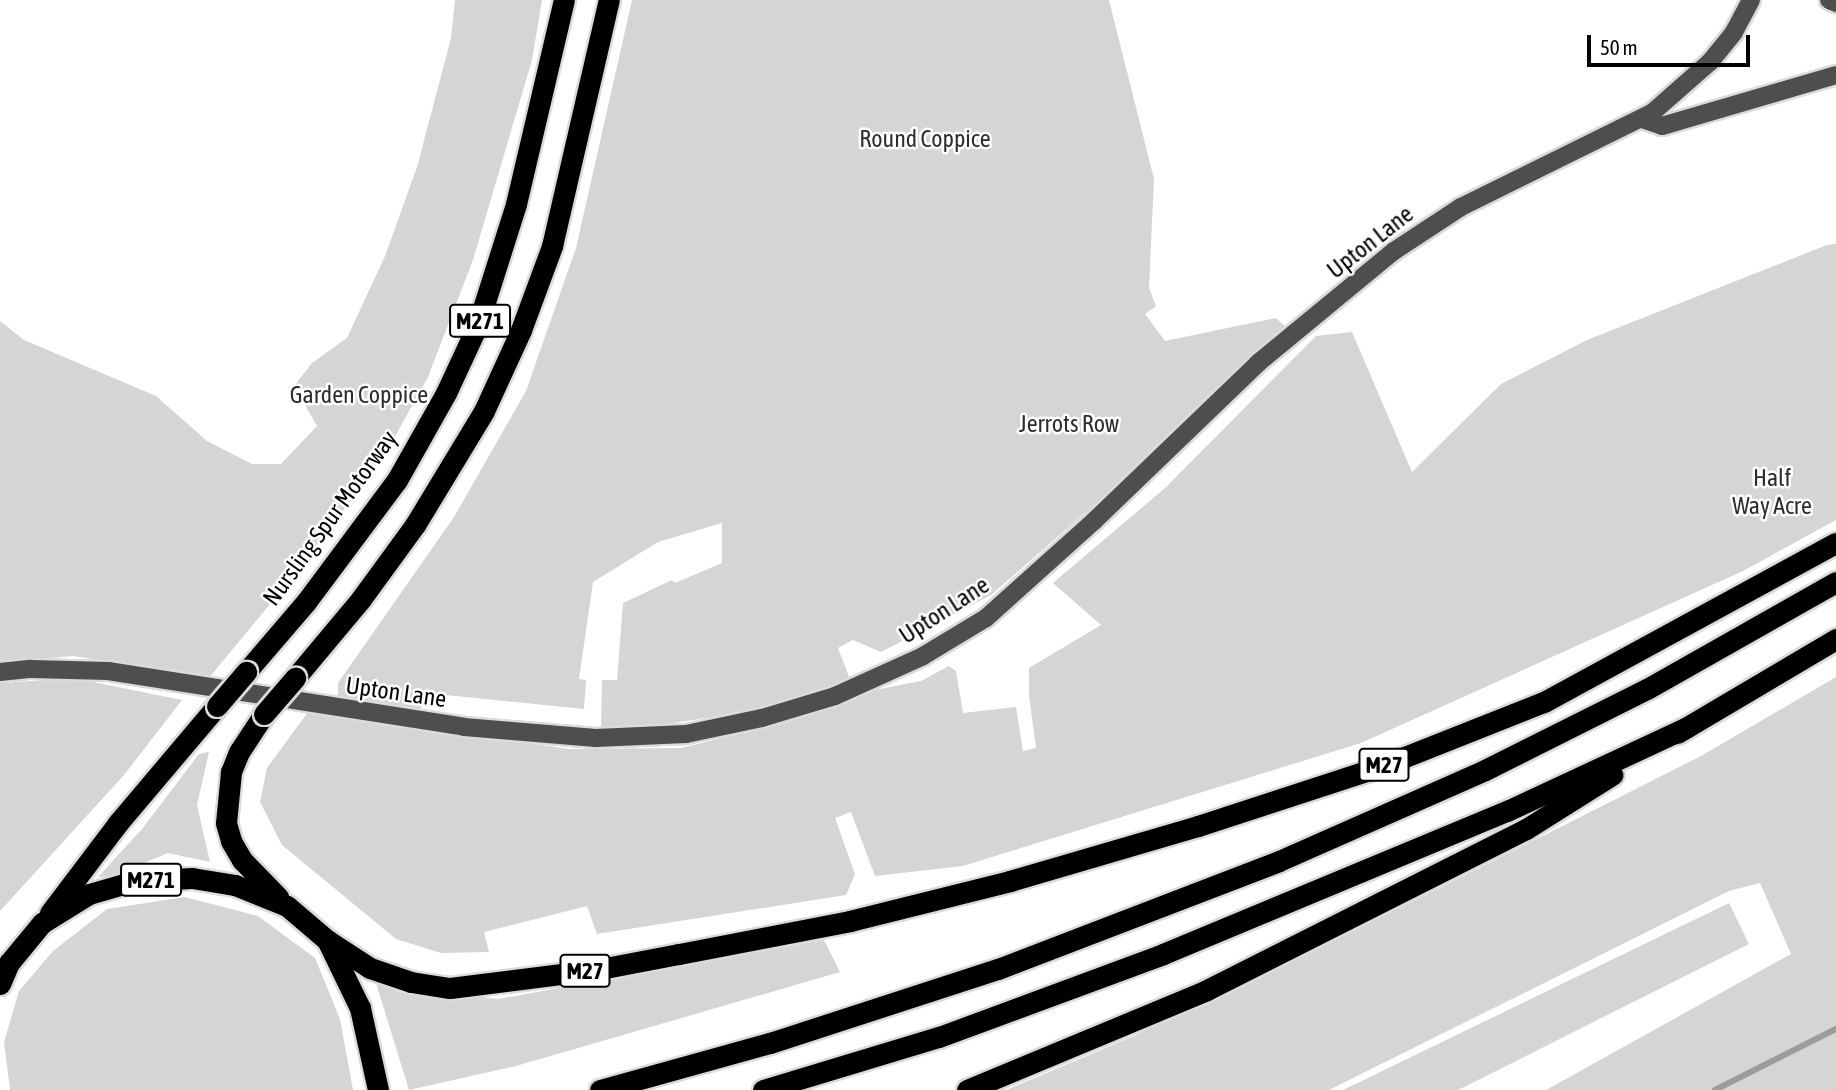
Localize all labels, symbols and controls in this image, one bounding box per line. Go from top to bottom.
scale bar [1591,21,1754,65]
text: 50 m [1600,35,1638,59]
park label: Round Coppice [859,125,991,153]
street label: Upton Lane [1321,199,1419,285]
road number: M271 [448,302,512,340]
park label: Garden Coppice [290,381,428,409]
park label: Jerrots Row [1019,410,1119,438]
street label: Nursling Spur Motorway [257,425,403,611]
park label: Half Way Acre [1732,464,1812,520]
street label: Upton Lane [894,570,994,650]
street label: Upton Lane [344,671,448,713]
road number: M27 [1358,746,1410,785]
road number: M271 [120,860,182,900]
road number: M27 [559,952,611,990]

